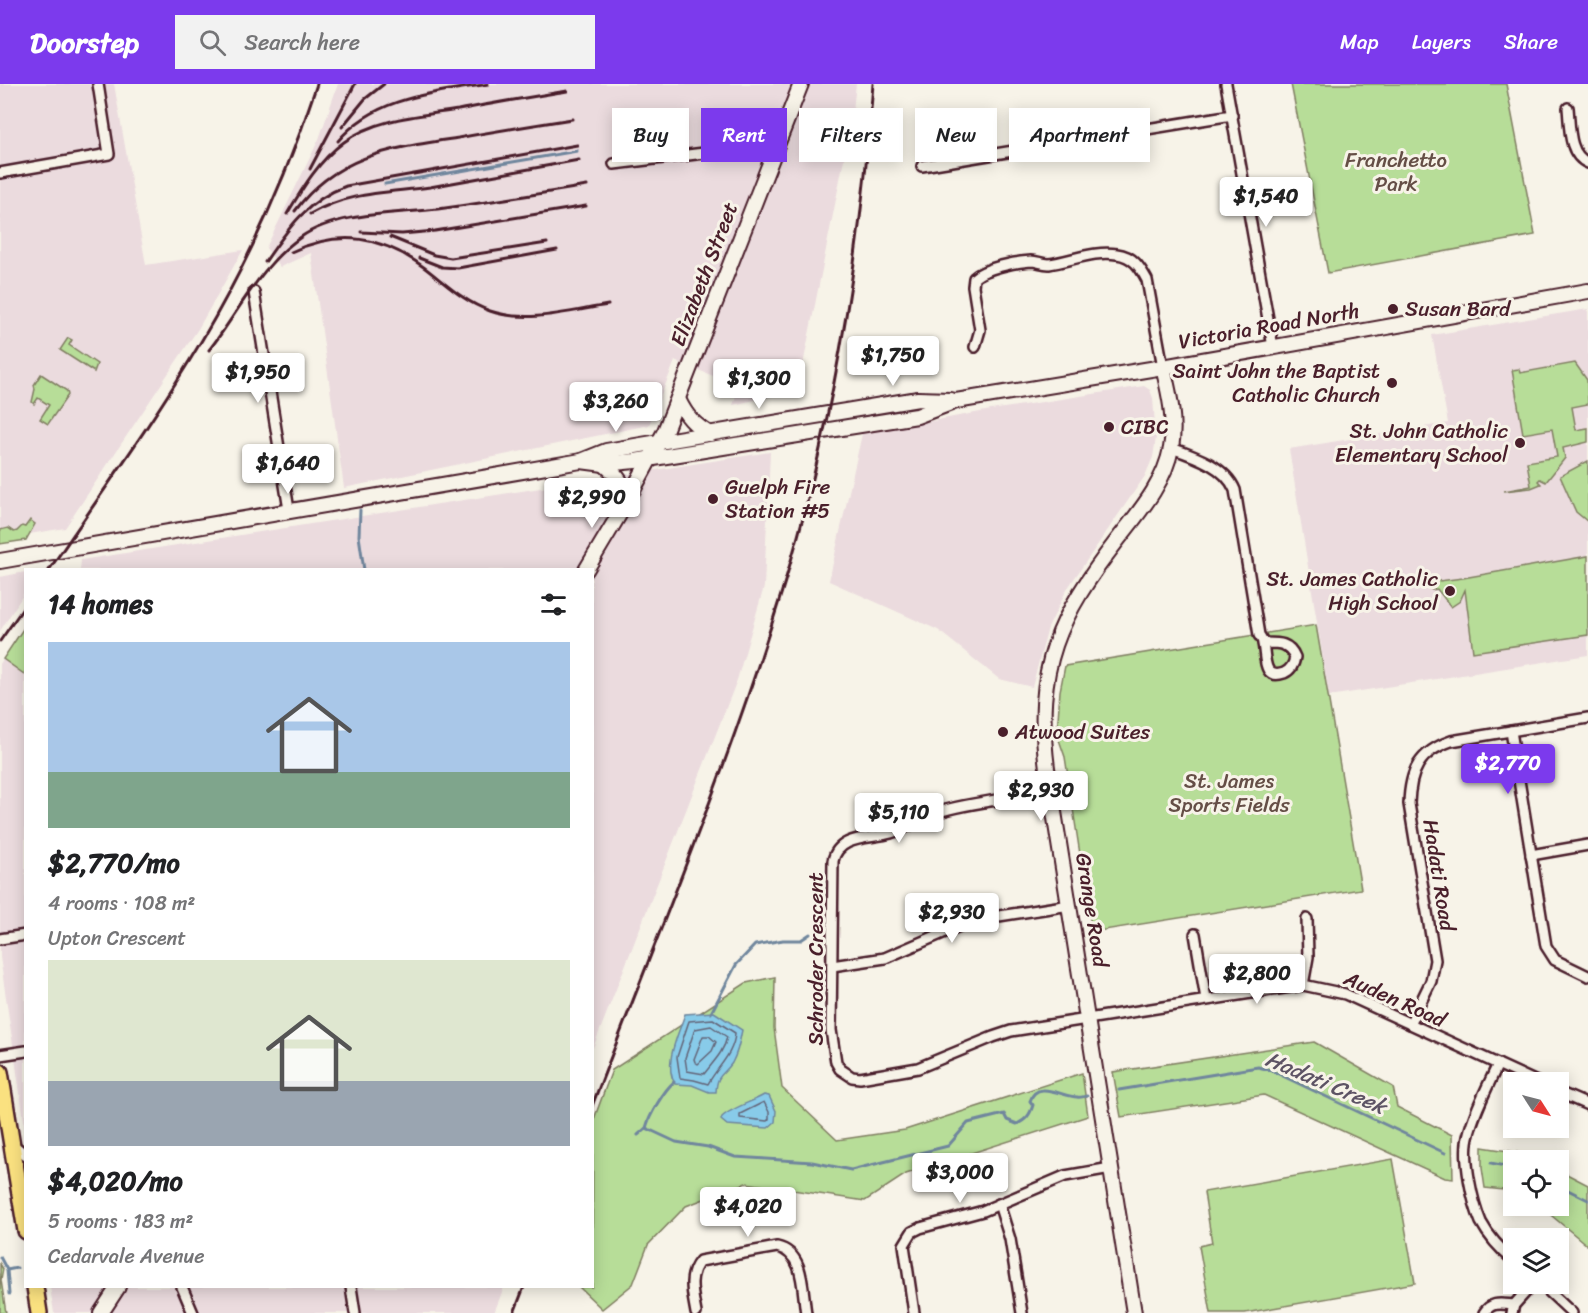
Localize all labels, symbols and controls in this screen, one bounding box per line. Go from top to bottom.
search box [175,15,595,69]
text: Doorstep [30,18,139,67]
text: Search here [244,23,360,62]
text: Map [1340,23,1379,61]
text: Layers [1412,23,1471,61]
text: Share [1504,23,1558,61]
icon: search [196,26,229,59]
chip: Buy [612,108,689,162]
chip: Rent [701,108,787,162]
chip: Filters [799,108,903,162]
chip: New [915,108,997,162]
chip: Apartment [1009,108,1150,162]
park label: Franchetto Park [1345,141,1447,203]
pin: $1,540 [1217,177,1315,228]
text: $1,540 [1234,179,1298,214]
street label: Elizabeth Street [659,196,749,352]
place label: Susan Bard [1405,290,1512,328]
street label: Victoria Road North [1176,291,1362,361]
marker: Susan Bard [1386,302,1400,316]
pin: $1,750 [844,336,942,387]
text: $1,750 [861,338,925,373]
place label: Saint John the Baptist Catholic Church [1172,352,1380,414]
pin: $1,950 [209,353,307,404]
text: $1,950 [226,355,290,390]
pin: $1,300 [710,359,808,410]
text: $1,300 [727,361,791,396]
marker: Saint John the Baptist Catholic Church [1385,376,1399,390]
pin: $3,260 [567,382,665,433]
text: $3,260 [583,384,649,419]
place label: CIBC [1121,408,1169,446]
place label: St. John Catholic Elementary School [1335,412,1509,474]
marker: CIBC [1102,420,1116,434]
marker: St. John Catholic Elementary School [1513,436,1527,450]
pin: $1,640 [239,444,337,495]
text: $1,640 [256,446,320,481]
place label: Guelph Fire Station #5 [725,468,831,530]
pin: $2,990 [543,478,641,529]
text: $2,990 [558,480,626,515]
marker: Guelph Fire Station #5 [706,492,720,506]
place label: St. James Catholic High School [1266,560,1439,622]
text: 14 homes [48,581,153,627]
marker: St. James Catholic High School [1443,584,1457,598]
icon: filters [537,588,570,621]
icon: home [255,681,363,789]
place label: Atwood Suites [1014,713,1151,751]
marker: Atwood Suites [996,725,1010,739]
pin: $2,770 [1459,744,1557,795]
text: $2,770 [1475,746,1541,781]
park label: St. James Sports Fields [1168,762,1290,824]
pin: $2,930 [992,771,1090,822]
text: $2,930 [1008,773,1074,808]
pin: $5,110 [850,793,948,844]
text: $5,110 [869,795,929,830]
street label: Hadati Road [1411,816,1467,935]
text: $2,770/mo [48,840,180,886]
street label: Grange Road [1064,850,1120,972]
street label: Schroder Crescent [797,872,835,1046]
text: 4 rooms · 108 m² [48,886,195,921]
pin: $2,930 [903,893,1001,944]
text: $2,930 [919,895,985,930]
text: Upton Crescent [48,921,186,956]
pin: $2,800 [1208,954,1306,1005]
text: $2,800 [1223,956,1291,991]
street label: Auden Road [1337,959,1454,1039]
icon: home [255,999,363,1107]
water label: Hadati Creek [1259,1040,1395,1127]
north arrow [1503,1072,1569,1138]
map controls [1503,1072,1569,1294]
button: locate [1503,1150,1569,1216]
pin: $3,000 [911,1153,1009,1204]
text: $3,000 [926,1155,994,1190]
text: $4,020/mo [48,1158,183,1204]
pin: $4,020 [699,1187,797,1238]
text: $4,020 [714,1189,782,1224]
text: 5 rooms · 183 m² [48,1204,193,1239]
button: layers [1503,1228,1569,1294]
text: Cedarvale Avenue [48,1239,205,1274]

